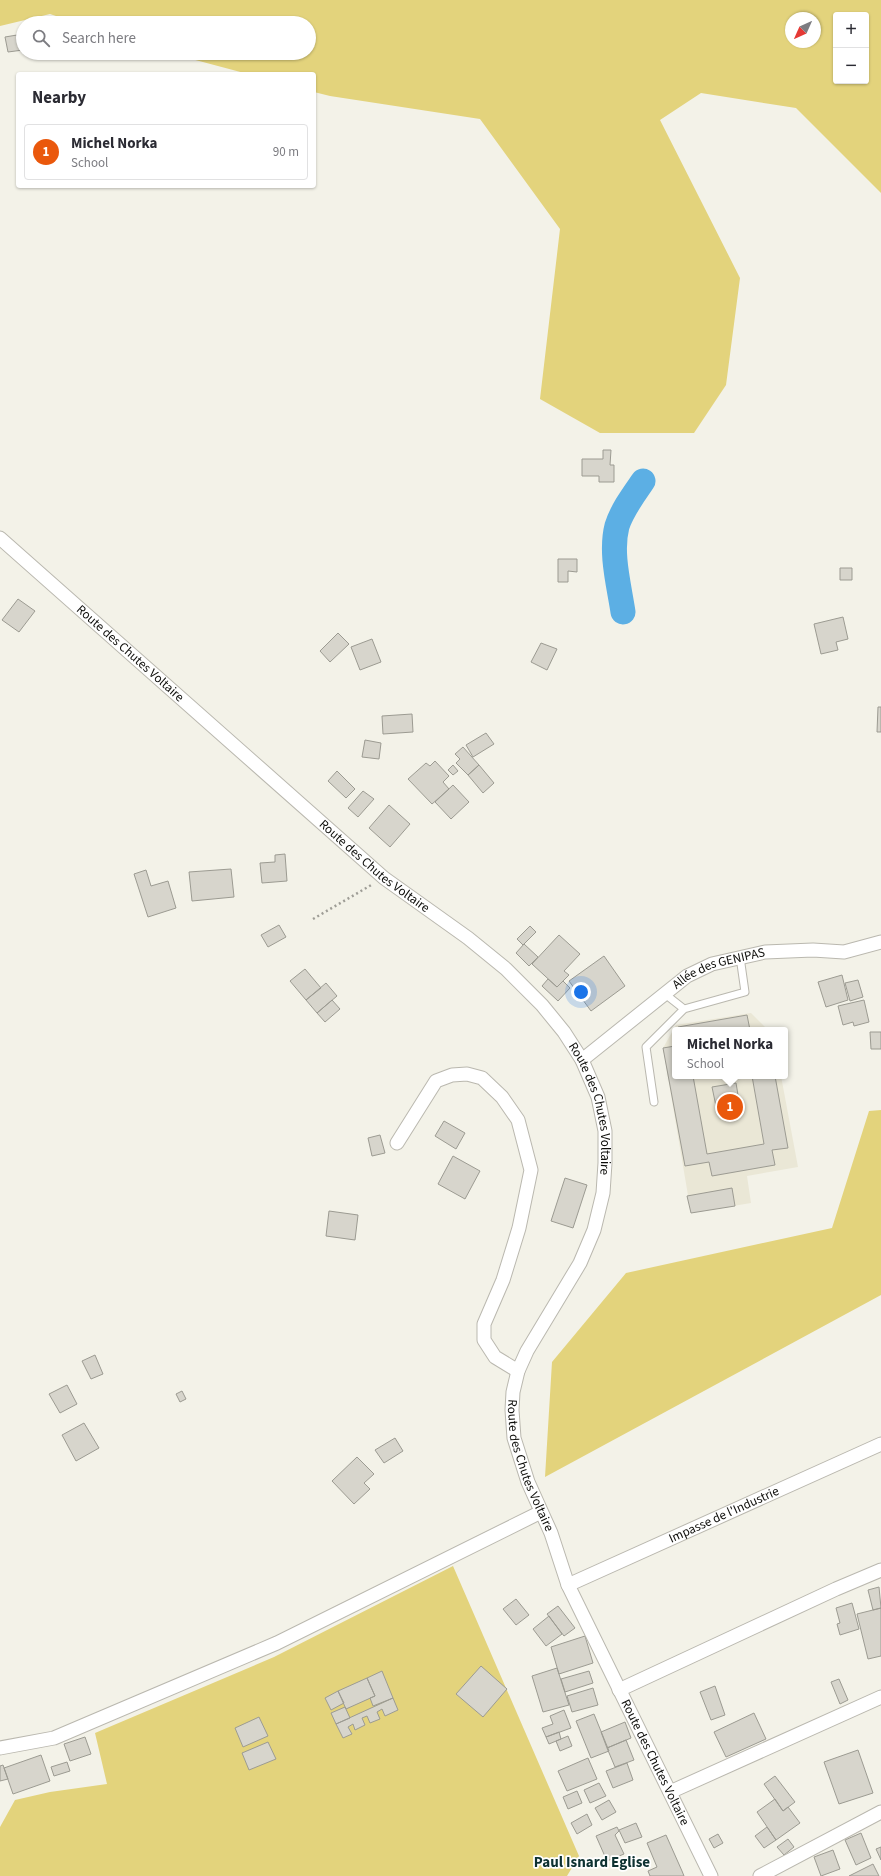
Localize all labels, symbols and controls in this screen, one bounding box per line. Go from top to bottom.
north arrow [785,12,821,48]
map controls [833,12,869,84]
button: + [833,12,869,48]
search box [16,16,316,60]
icon: search [30,27,52,49]
text: Search here [62,28,136,49]
button: − [833,48,869,84]
text: Nearby [32,86,86,110]
text: Michel Norka [71,133,157,154]
text: 1 [43,143,49,161]
text: 90 m [273,143,299,161]
text: School [71,154,108,172]
street label: Route des Chutes Voltaire [73,601,188,706]
street label: Route des Chutes Voltaire [315,816,433,917]
street label: Allée des GENIPAS [668,943,767,993]
your location [571,982,591,1002]
popup [672,1027,788,1079]
text: Michel Norka [687,1034,773,1055]
street label: Route des Chutes Voltaire [564,1039,614,1176]
text: School [687,1055,724,1073]
pin: 1 [717,1092,743,1122]
street label: Route des Chutes Voltaire [503,1399,558,1534]
street label: Impasse de l'Industrie [666,1482,782,1547]
street label: Route des Chutes Voltaire [617,1696,694,1828]
district label: Paul Isnard Eglise [534,1852,650,1873]

